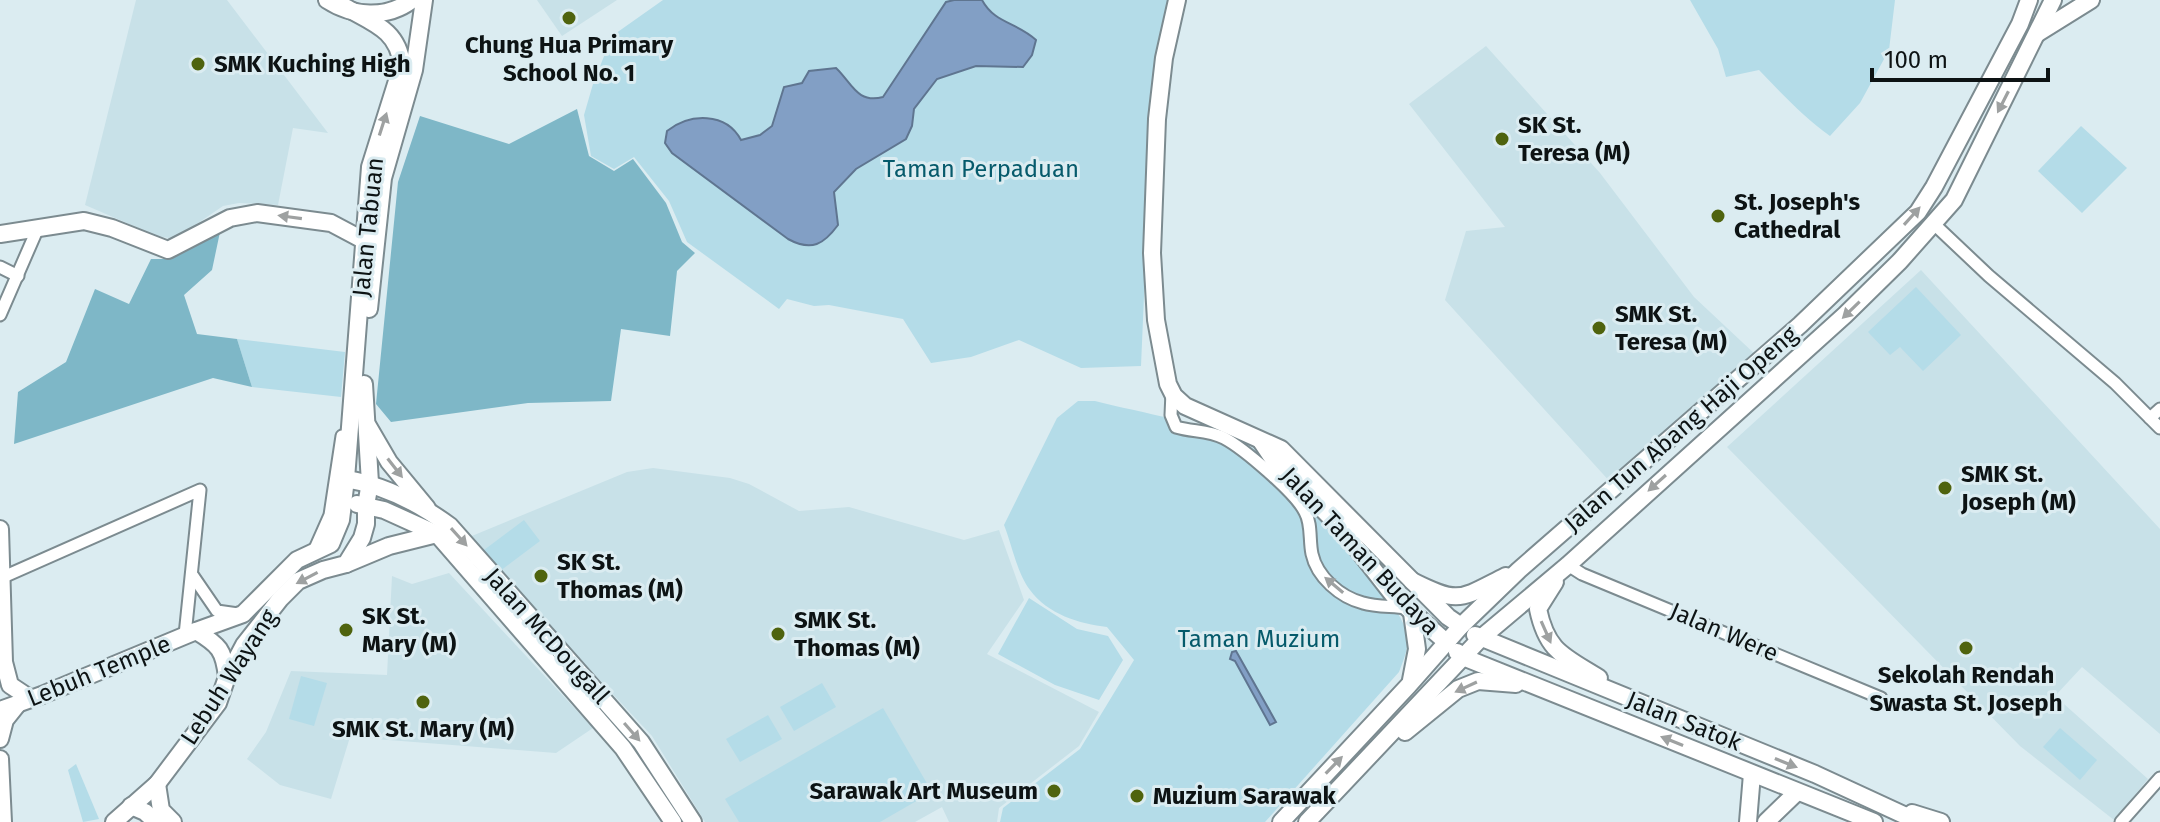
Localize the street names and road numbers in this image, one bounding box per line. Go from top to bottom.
street label: Jalan Tabuan [347,156,389,298]
street label: Jalan Tun Abang Haji Openg [1559,320,1804,538]
street label: Jalan Taman Budaya [1275,461,1445,641]
street label: Jalan McDougall [479,562,615,710]
street label: Jalan Were [1666,597,1782,667]
street label: Lebuh Wayang [175,604,283,750]
street label: Lebuh Temple [23,630,175,712]
street label: Jalan Satok [1623,685,1746,757]

